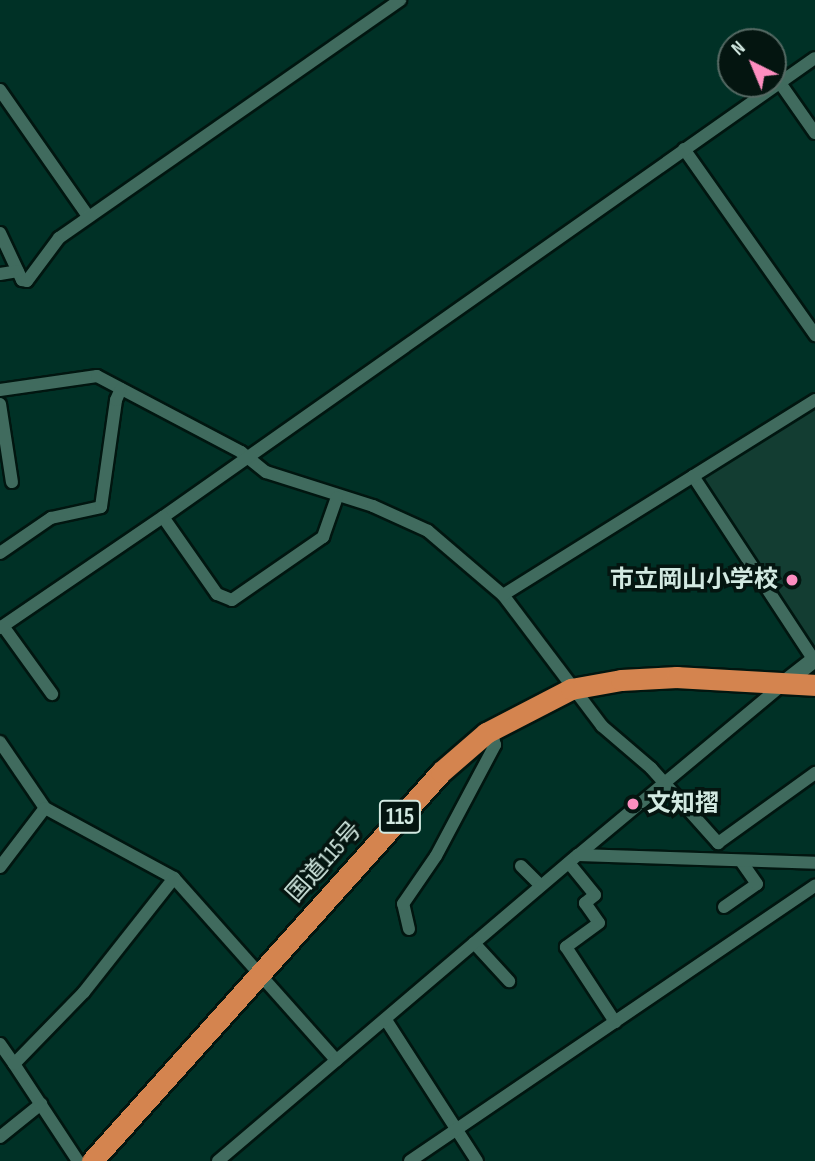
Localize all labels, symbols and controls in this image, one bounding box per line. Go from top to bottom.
north arrow [717,28,787,98]
text: N [727,37,750,61]
place label: 市立岡山小学校 [610,566,778,594]
marker: 市立岡山小学校 [784,572,800,588]
place label: 文知摺 [647,790,719,818]
marker: 文知摺 [625,796,641,812]
road number: 115 [377,797,423,836]
street label: 国道115号 [280,816,368,908]

